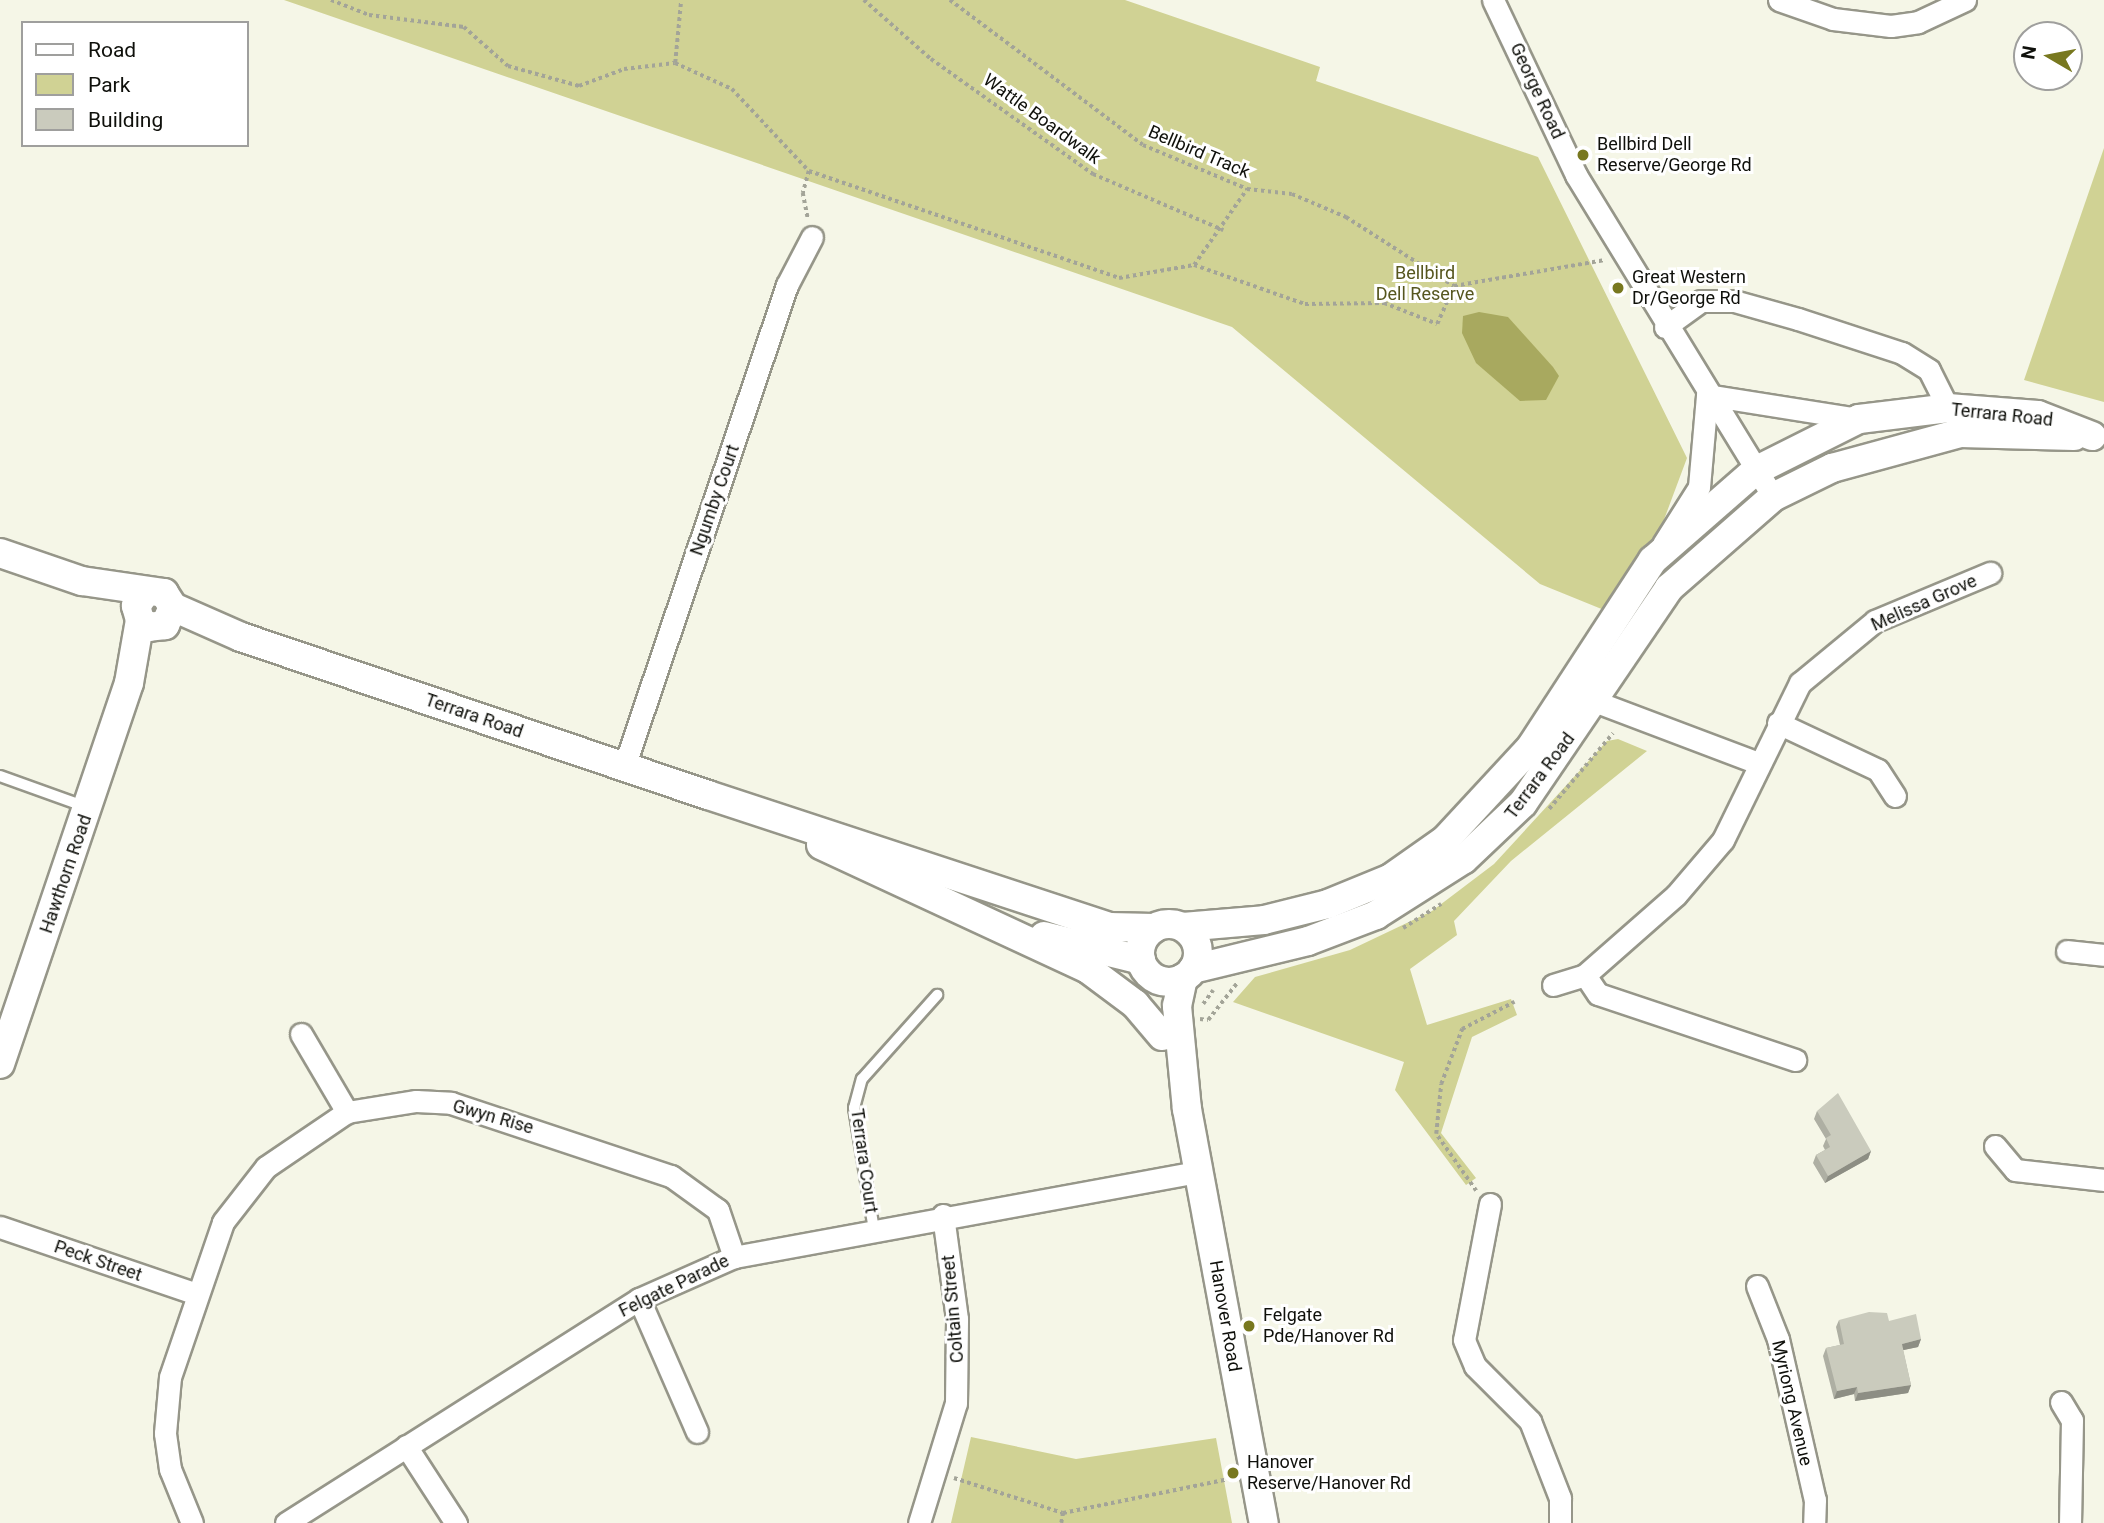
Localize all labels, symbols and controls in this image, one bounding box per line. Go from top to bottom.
legend [21,21,248,147]
north arrow [2013,21,2083,91]
text: Road [88,38,136,62]
street label: George Road [1505,40,1569,142]
text: N [2016,44,2041,61]
street label: Wattle Boardwalk [979,69,1105,169]
text: Park [88,73,130,97]
text: Building [88,108,163,132]
street label: Bellbird Track [1145,121,1253,183]
place label: Bellbird Dell Reserve/George Rd [1597,134,1752,176]
marker: Bellbird Dell Reserve/George Rd [1575,147,1591,163]
park label: Bellbird Dell Reserve [1376,263,1474,306]
place label: Great Western Dr/George Rd [1632,267,1746,310]
marker: Great Western Dr/George Rd [1610,280,1626,296]
street label: Terrara Road [1950,399,2054,431]
street label: Ngumby Court [686,442,744,558]
street label: Melissa Grove [1868,570,1980,636]
street label: Terrara Road [422,689,526,743]
street label: Terrara Road [1501,729,1579,823]
street label: Hawthorn Road [36,812,96,936]
street label: Gwyn Rise [450,1095,536,1139]
street label: Terrara Court [846,1107,882,1215]
street label: Peck Street [51,1236,145,1286]
street label: Felgate Parade [615,1250,733,1322]
street label: Coltain Street [938,1254,968,1364]
street label: Hanover Road [1205,1259,1245,1373]
place label: Felgate Pde/Hanover Rd [1263,1305,1394,1348]
marker: Felgate Pde/Hanover Rd [1241,1318,1257,1334]
street label: Myriong Avenue [1767,1338,1817,1468]
place label: Hanover Reserve/Hanover Rd [1247,1452,1411,1494]
marker: Hanover Reserve/Hanover Rd [1225,1465,1241,1481]

